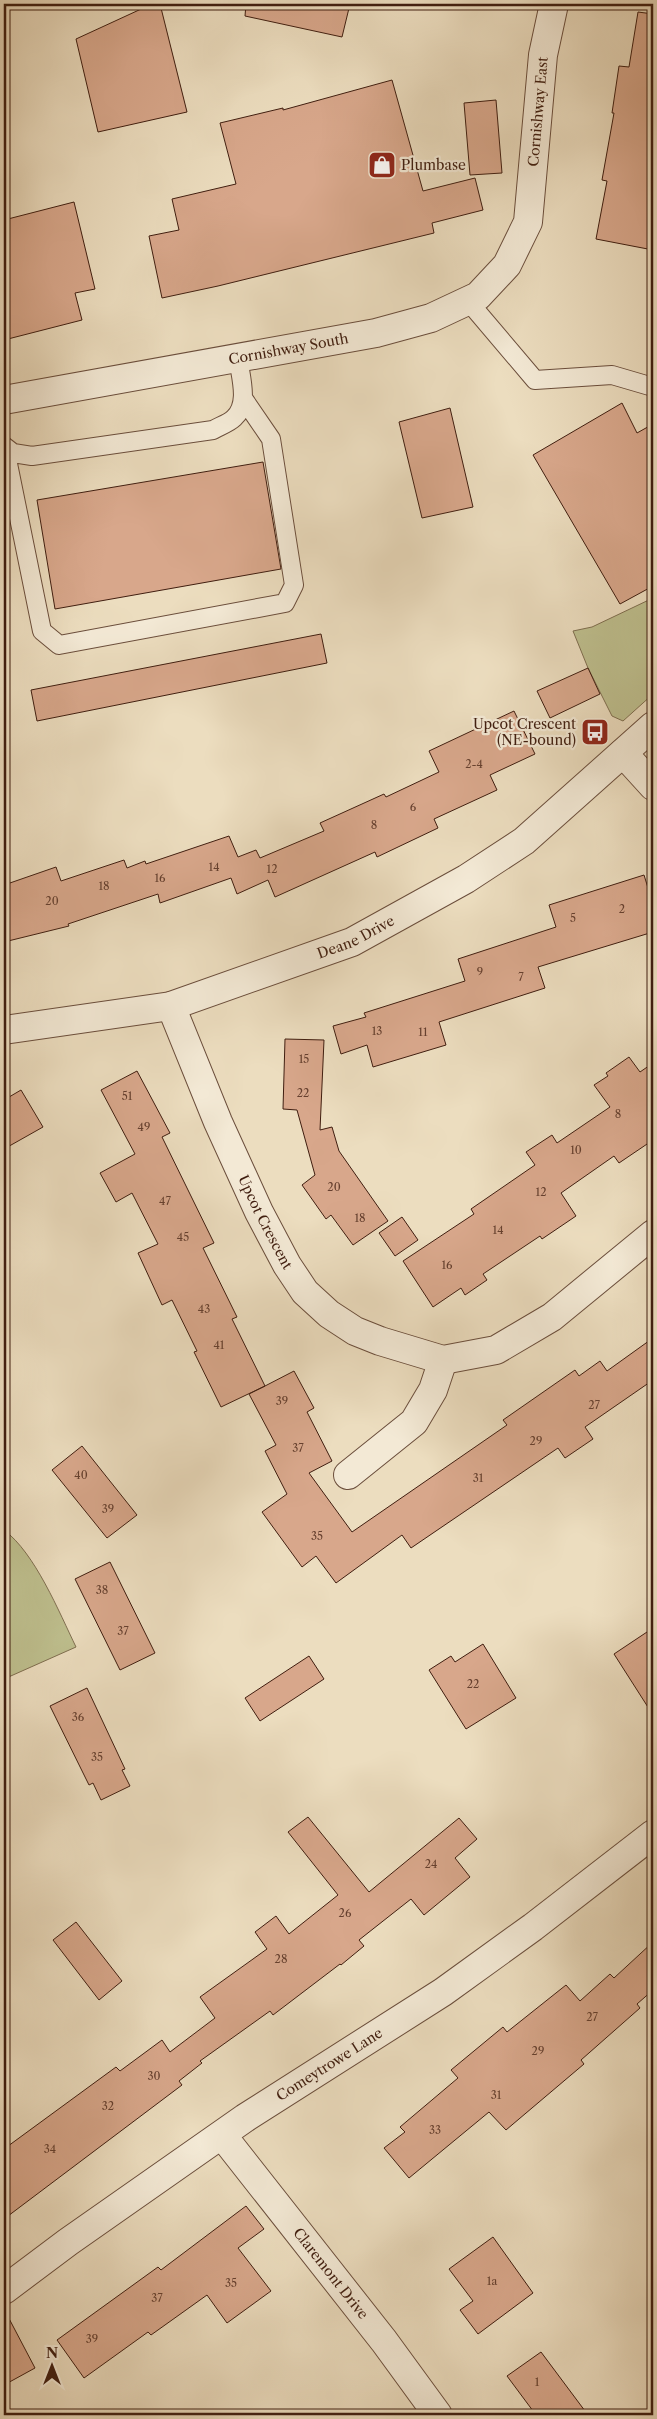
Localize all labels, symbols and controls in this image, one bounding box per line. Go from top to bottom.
street label: Cornishway East [524,56,552,167]
shop icon: Plumbase [367,150,397,180]
place label: Plumbase [401,156,466,174]
street label: Cornishway South [227,329,350,368]
place label: Upcot Crescent (NE-bound) [473,715,576,749]
bus stop icon: Upcot Crescent (NE-bound) [580,717,610,747]
house number: 2-4 [465,757,483,771]
house number: 6 [410,800,417,814]
house number: 8 [371,818,377,832]
house number: 14 [209,860,219,874]
house number: 12 [267,862,277,876]
house number: 16 [154,871,166,885]
house number: 18 [98,879,110,893]
house number: 20 [45,894,59,908]
house number: 2 [619,902,625,916]
street label: Deane Drive [315,911,398,963]
house number: 5 [570,911,576,925]
house number: 9 [477,965,483,979]
house number: 7 [518,970,524,984]
house number: 13 [372,1024,382,1038]
house number: 11 [418,1025,428,1039]
house number: 15 [299,1052,309,1066]
house number: 22 [297,1086,309,1100]
house number: 51 [122,1089,133,1103]
house number: 8 [615,1107,621,1121]
house number: 49 [138,1120,150,1134]
house number: 10 [570,1143,582,1157]
street label: Upcot Crescent [234,1172,296,1273]
house number: 20 [327,1180,341,1194]
house number: 12 [536,1185,546,1199]
house number: 47 [159,1194,171,1208]
house number: 18 [354,1211,366,1225]
house number: 14 [493,1223,503,1237]
house number: 45 [177,1230,189,1244]
house number: 16 [441,1258,453,1272]
house number: 43 [198,1302,210,1316]
house number: 41 [214,1338,225,1352]
house number: 39 [276,1394,288,1408]
house number: 27 [588,1398,600,1412]
house number: 29 [530,1434,542,1448]
house number: 37 [292,1441,304,1455]
house number: 40 [74,1468,88,1482]
house number: 31 [473,1471,484,1485]
house number: 39 [102,1502,114,1516]
house number: 35 [311,1529,323,1543]
house number: 38 [96,1583,108,1597]
house number: 37 [117,1624,129,1638]
house number: 22 [467,1677,479,1691]
house number: 36 [72,1710,85,1724]
house number: 35 [91,1750,103,1764]
house number: 24 [425,1857,437,1871]
house number: 26 [339,1906,352,1920]
house number: 28 [275,1952,287,1966]
house number: 27 [586,2010,598,2024]
street label: Comeytrowe Lane [273,2024,386,2105]
house number: 29 [532,2044,544,2058]
house number: 30 [147,2069,161,2083]
house number: 31 [491,2088,502,2102]
house number: 32 [102,2099,114,2113]
house number: 33 [429,2123,441,2137]
house number: 34 [44,2142,56,2156]
street label: Claremont Drive [289,2224,372,2323]
house number: 1a [487,2274,497,2288]
house number: 35 [225,2276,237,2290]
house number: 37 [151,2291,163,2305]
house number: 39 [86,2332,98,2346]
north arrow [28,2342,78,2392]
text: N [46,2344,58,2362]
house number: 1 [535,2375,540,2389]

